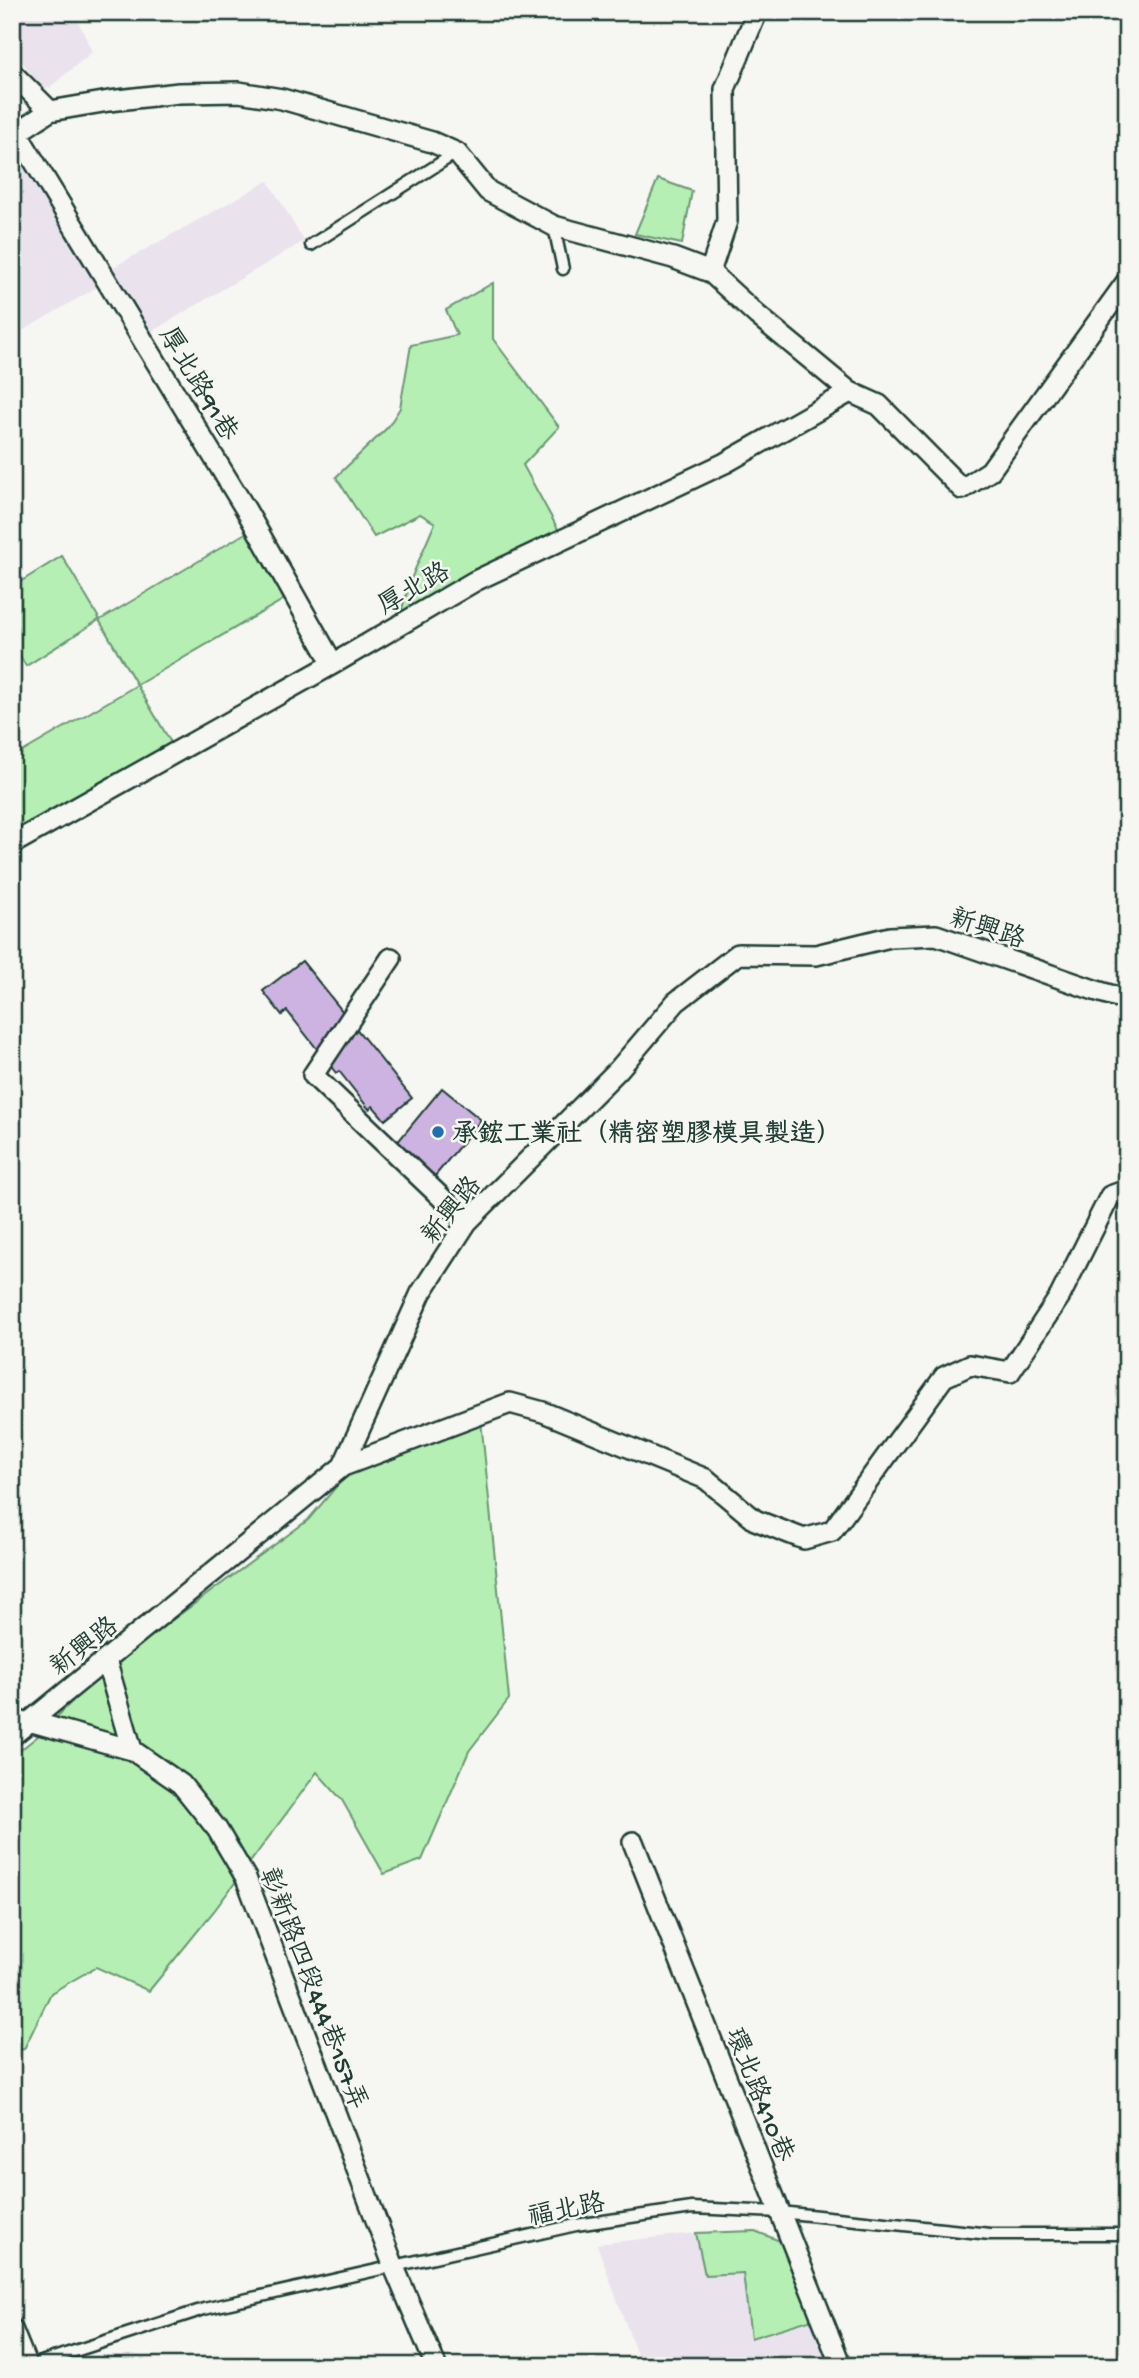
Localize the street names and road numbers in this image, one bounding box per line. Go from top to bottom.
street label: 厚北路91巷 [150,322,244,448]
street label: 厚北路 [373,556,457,624]
street label: 新興路 [945,903,1029,958]
street label: 新興路 [415,1171,490,1252]
street label: 新興路 [44,1611,126,1685]
street label: 彰新路四段444巷157弄 [250,1864,373,2115]
street label: 環北路410巷 [716,2023,800,2167]
street label: 福北路 [525,2188,608,2235]

